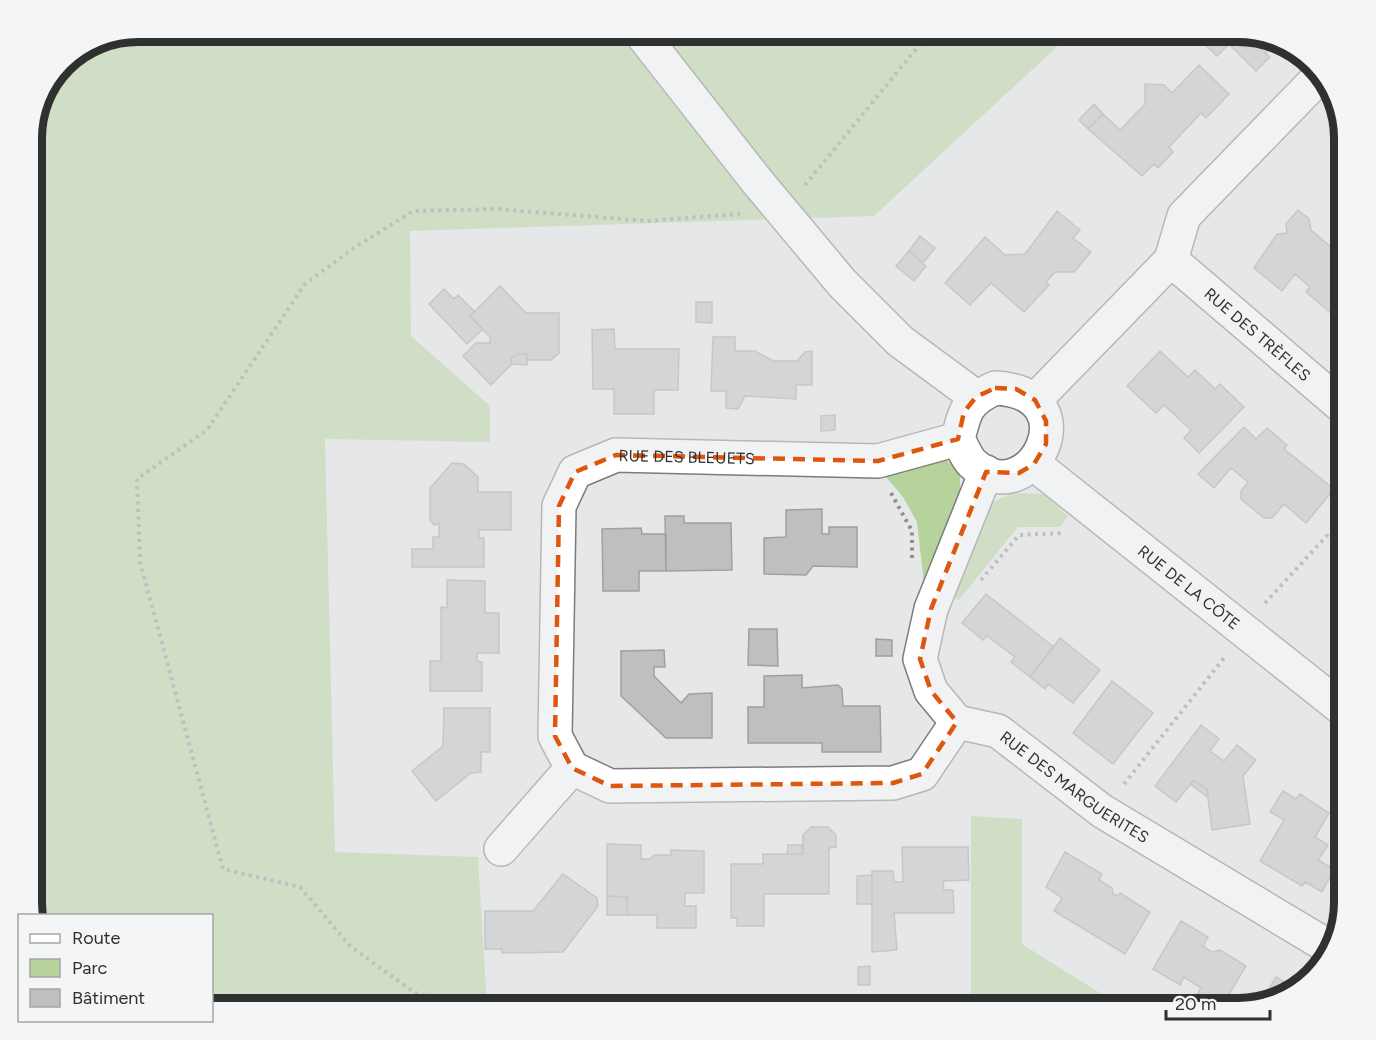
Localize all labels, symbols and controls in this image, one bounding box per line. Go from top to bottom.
street label: RUE DES TRÈFLES [1201,283,1315,385]
street label: RUE DES BLEUETS [618,446,755,468]
street label: RUE DE LA CÔTE [1134,541,1244,633]
street label: RUE DES MARGUERITES [996,727,1153,847]
legend [18,914,213,1022]
text: Route [72,927,121,949]
text: Parc [72,957,108,979]
scale bar [1166,983,1270,1021]
text: Bâtiment [72,987,145,1009]
text: 20 m [1175,993,1216,1015]

